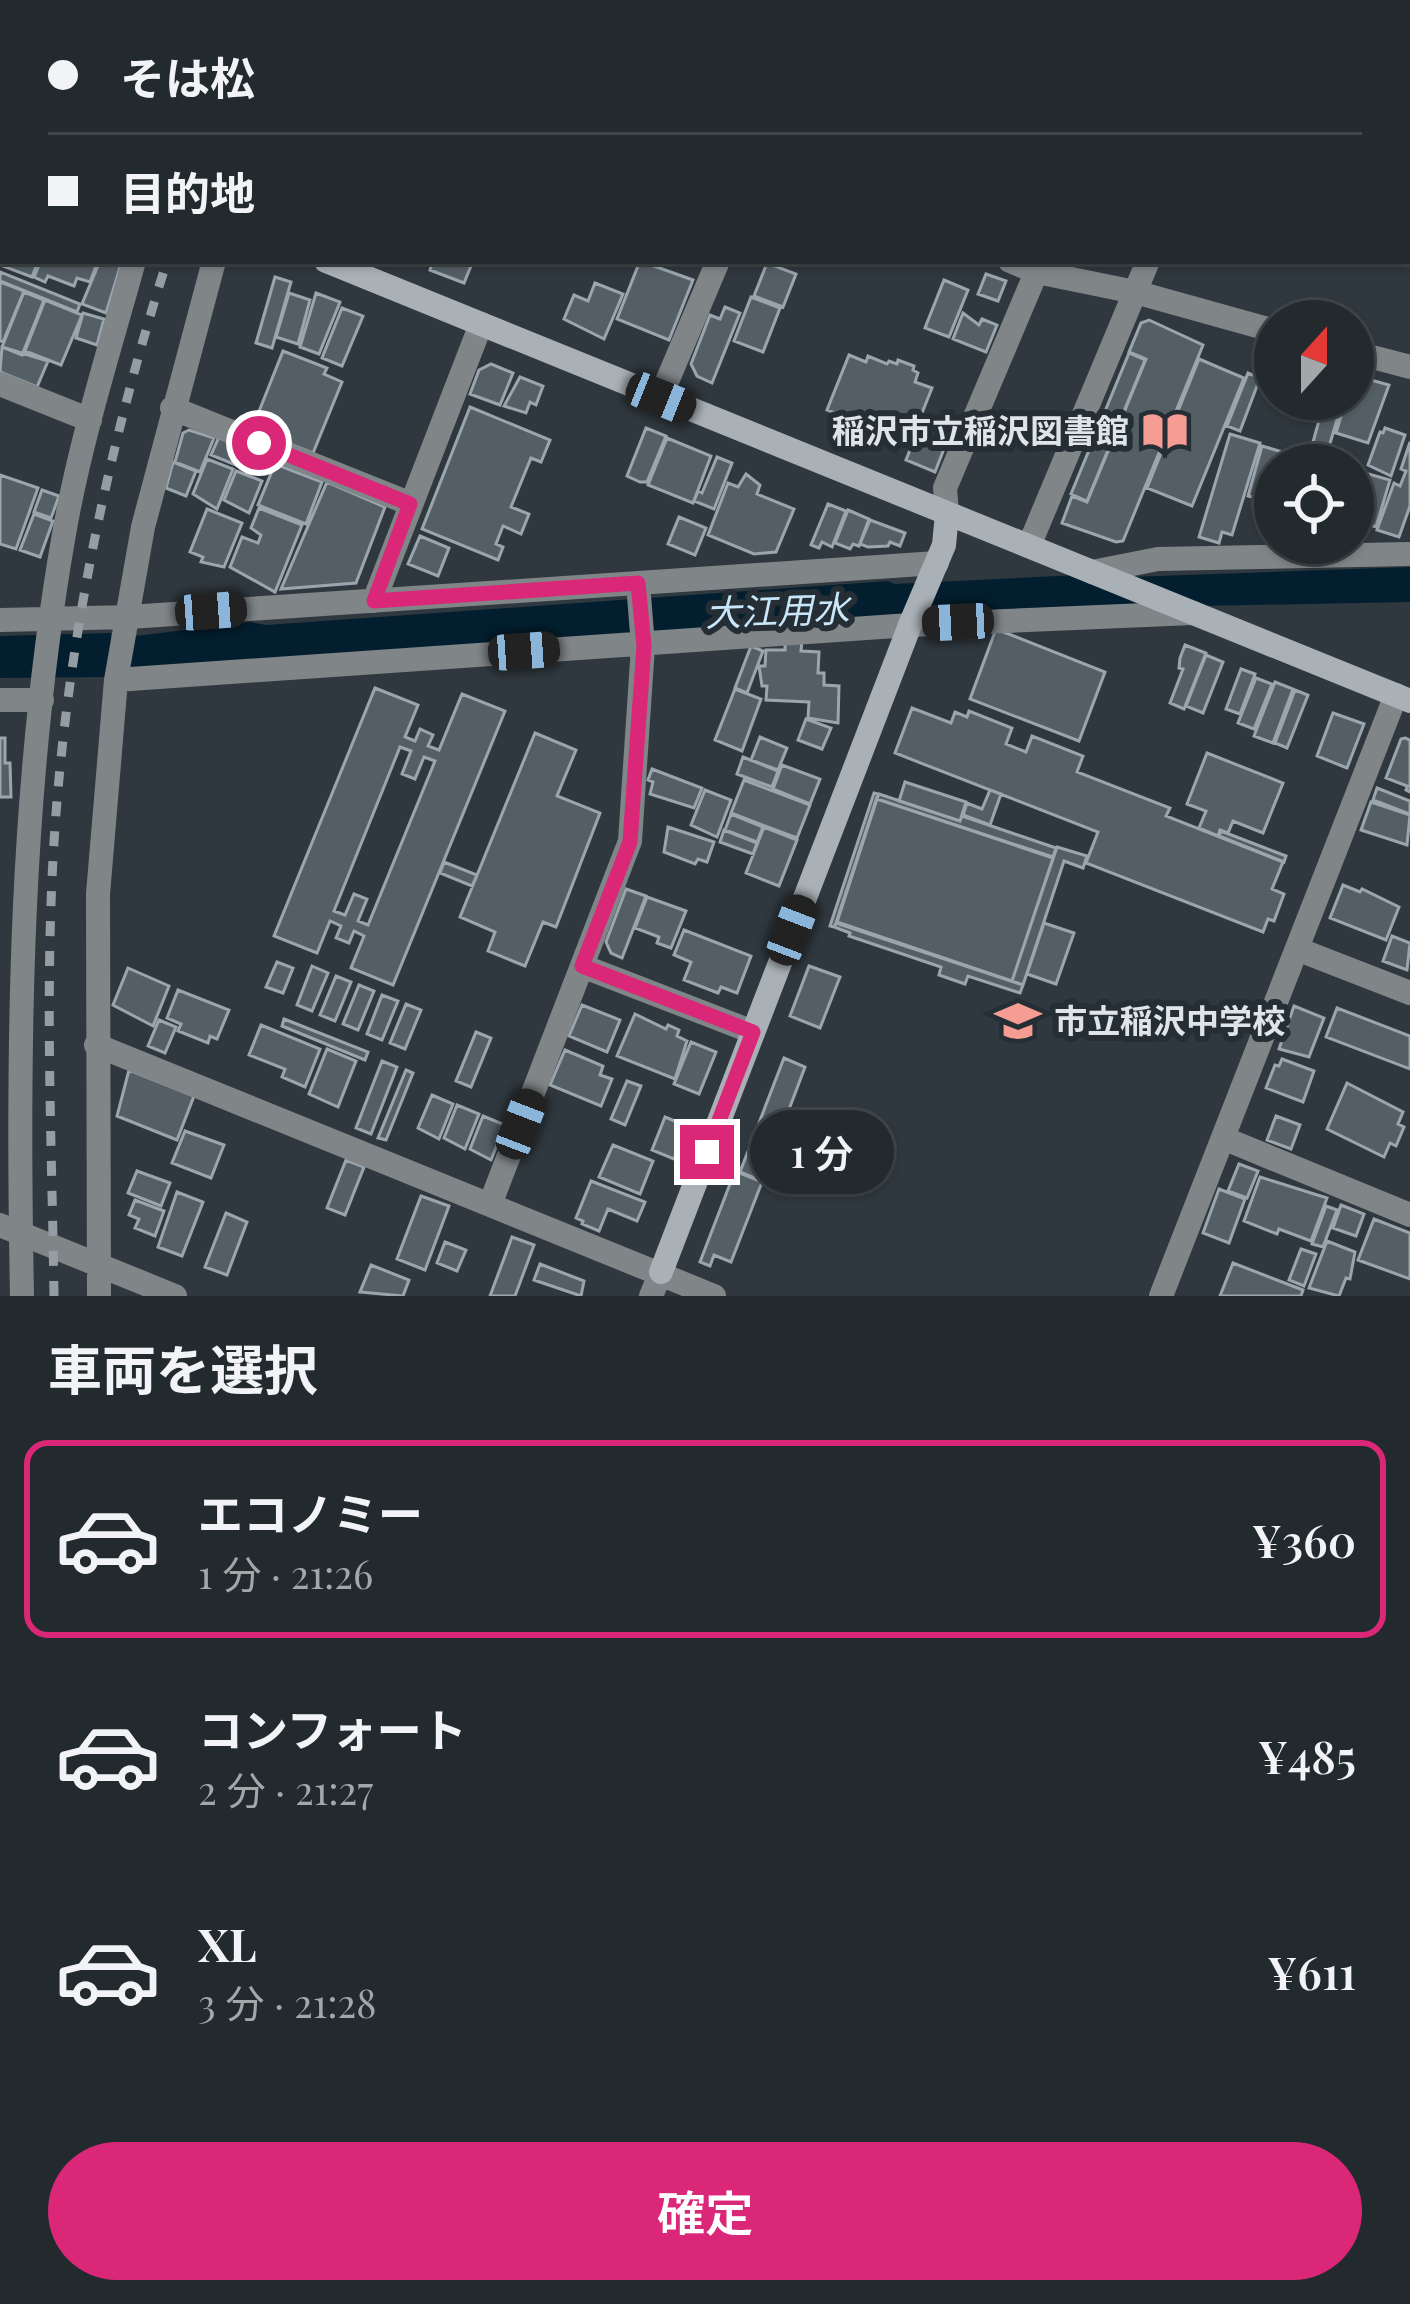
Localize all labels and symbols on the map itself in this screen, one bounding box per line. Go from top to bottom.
north arrow [1254,300,1374,420]
car [621,368,701,428]
library icon: 稲沢市立稲沢図書館 [1140,406,1190,456]
place label: 稲沢市立稲沢図書館 [832,407,1129,451]
route start [232,416,286,470]
water label: 大江用水 [704,582,854,635]
car [174,591,248,631]
car [921,602,995,642]
car [487,631,561,671]
car [762,890,822,970]
school or university icon: 市立稲沢中学校 [993,996,1043,1046]
place label: 市立稲沢中学校 [1054,997,1285,1041]
car [491,1084,551,1164]
callout: 1 分 [749,1110,893,1194]
route end [680,1125,734,1179]

